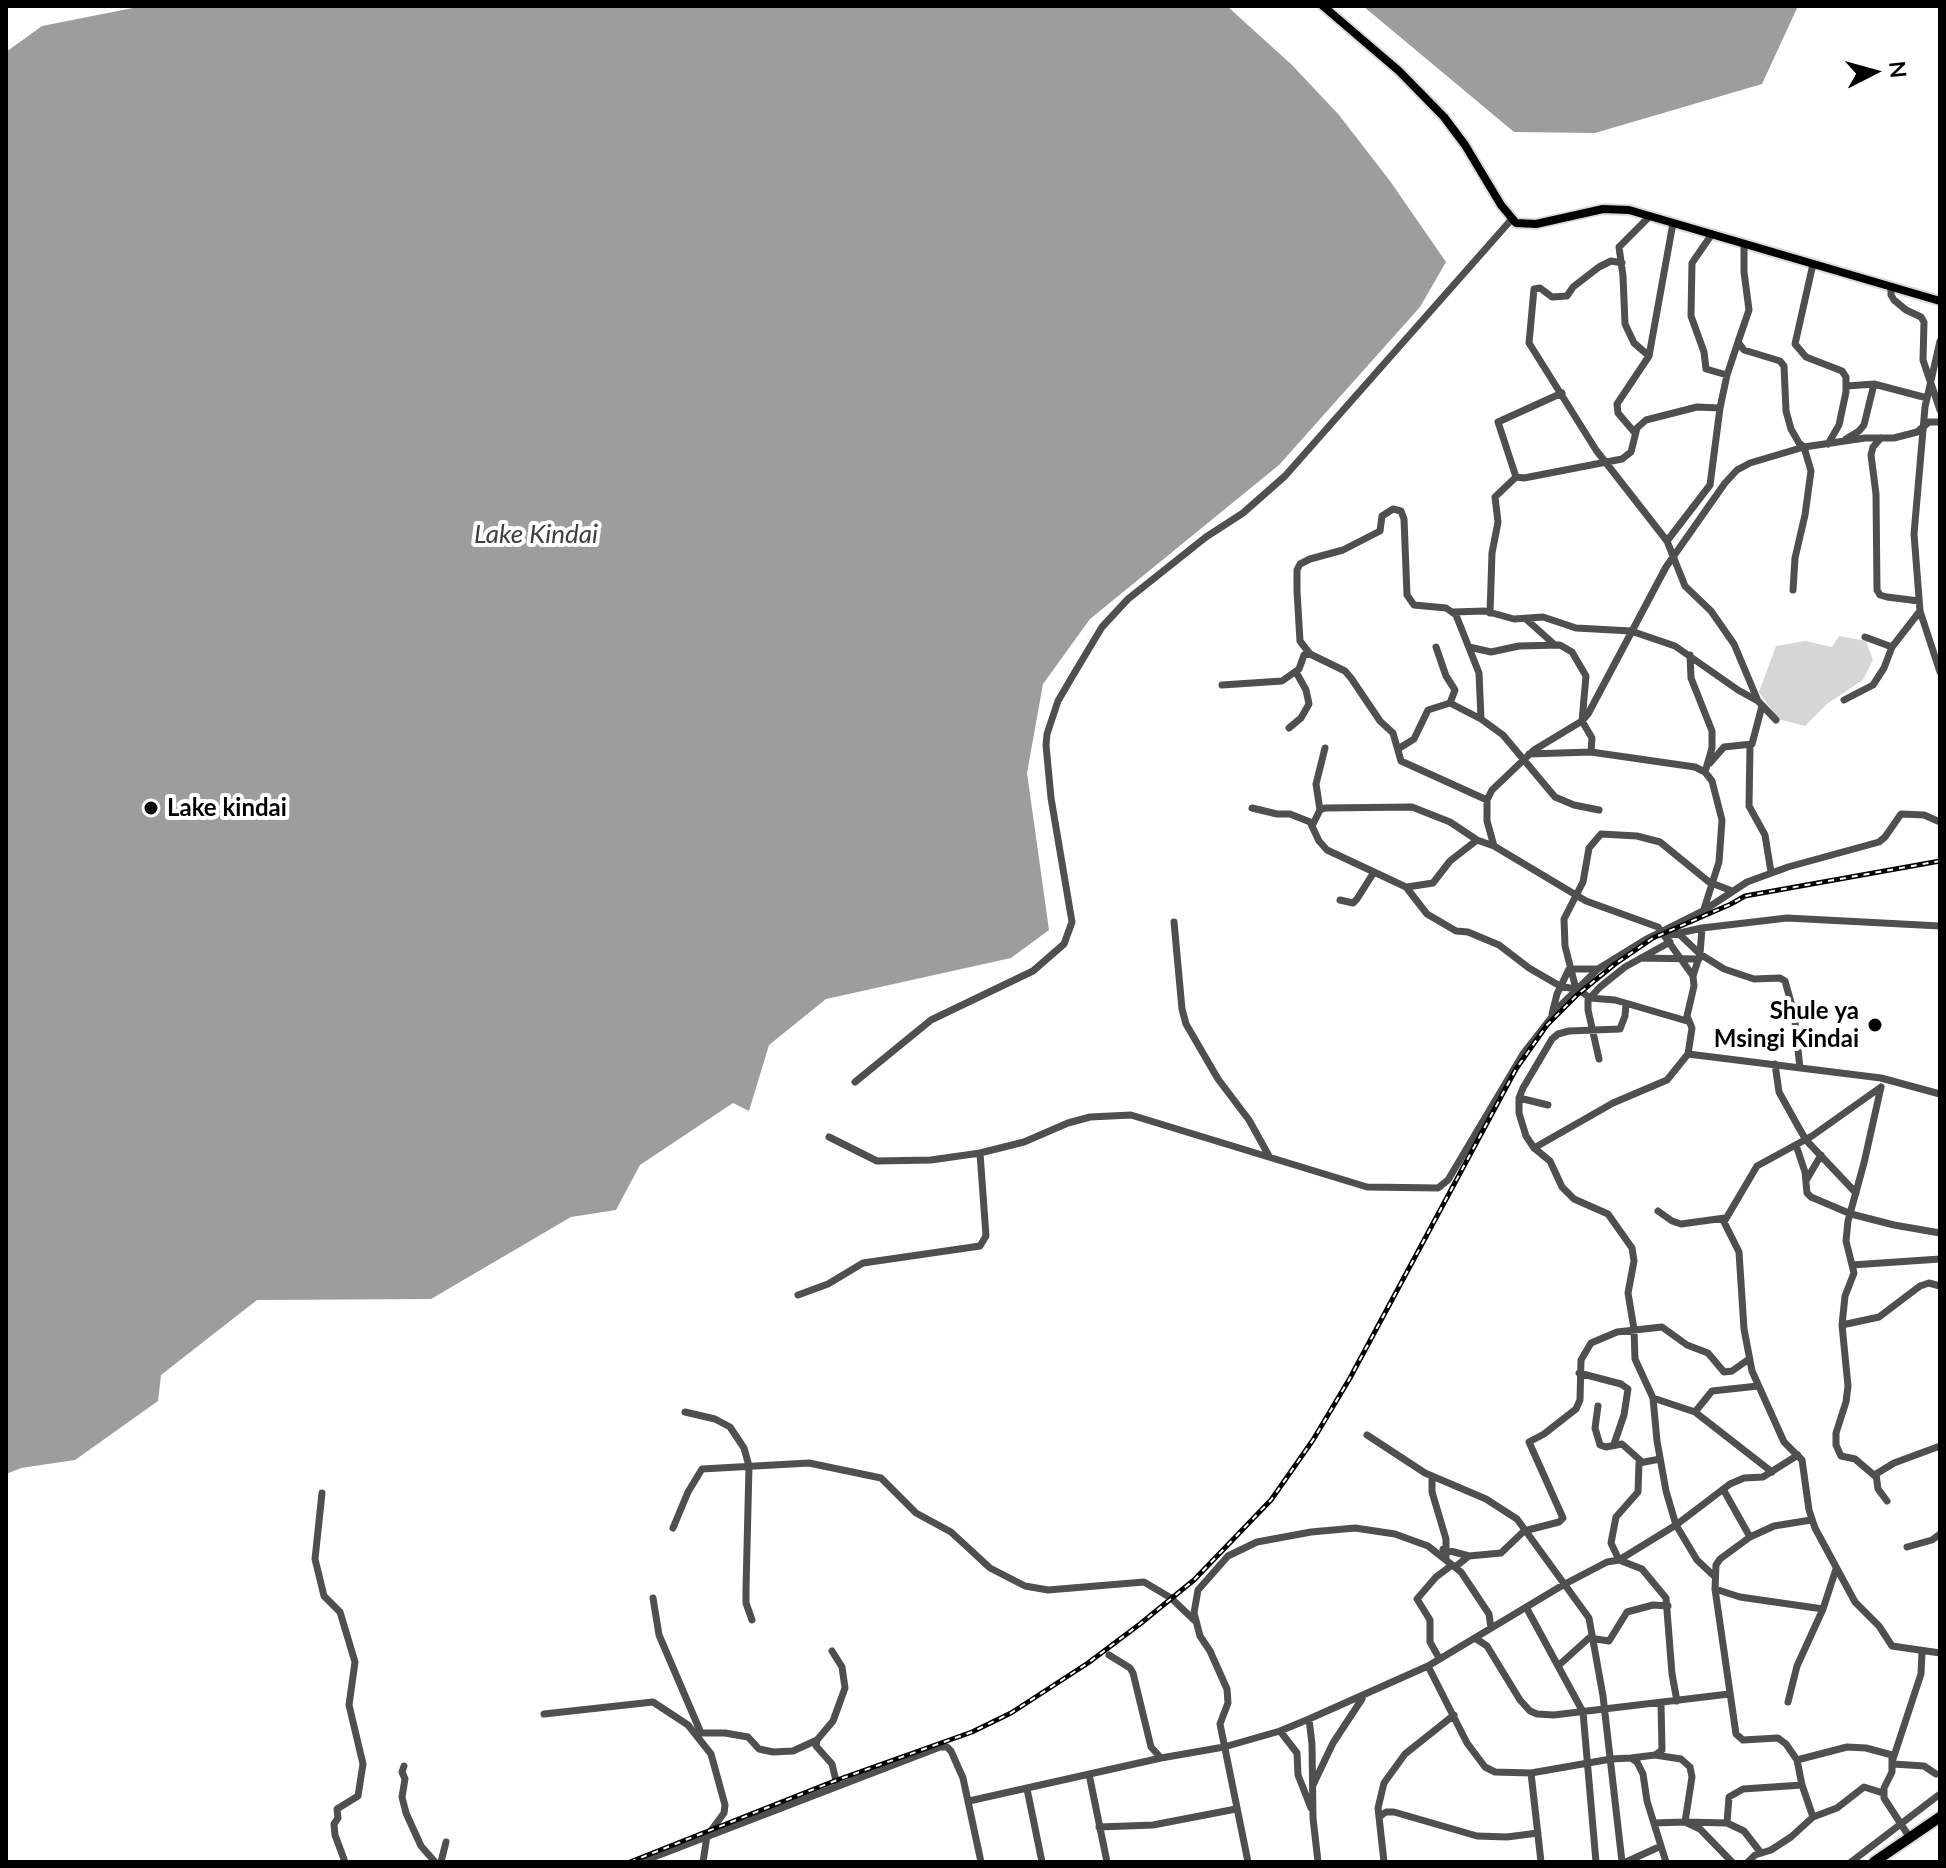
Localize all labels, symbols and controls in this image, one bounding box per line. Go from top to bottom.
north arrow [1834,32,1914,112]
text: N [1884,60,1913,79]
water label: Lake Kindai [474,519,598,551]
place label: Lake kindai [167,794,287,822]
marker: Lake kindai [142,799,160,817]
place label: Shule ya Msingi Kindai [1714,997,1859,1053]
marker: Shule ya Msingi Kindai [1866,1016,1884,1034]

